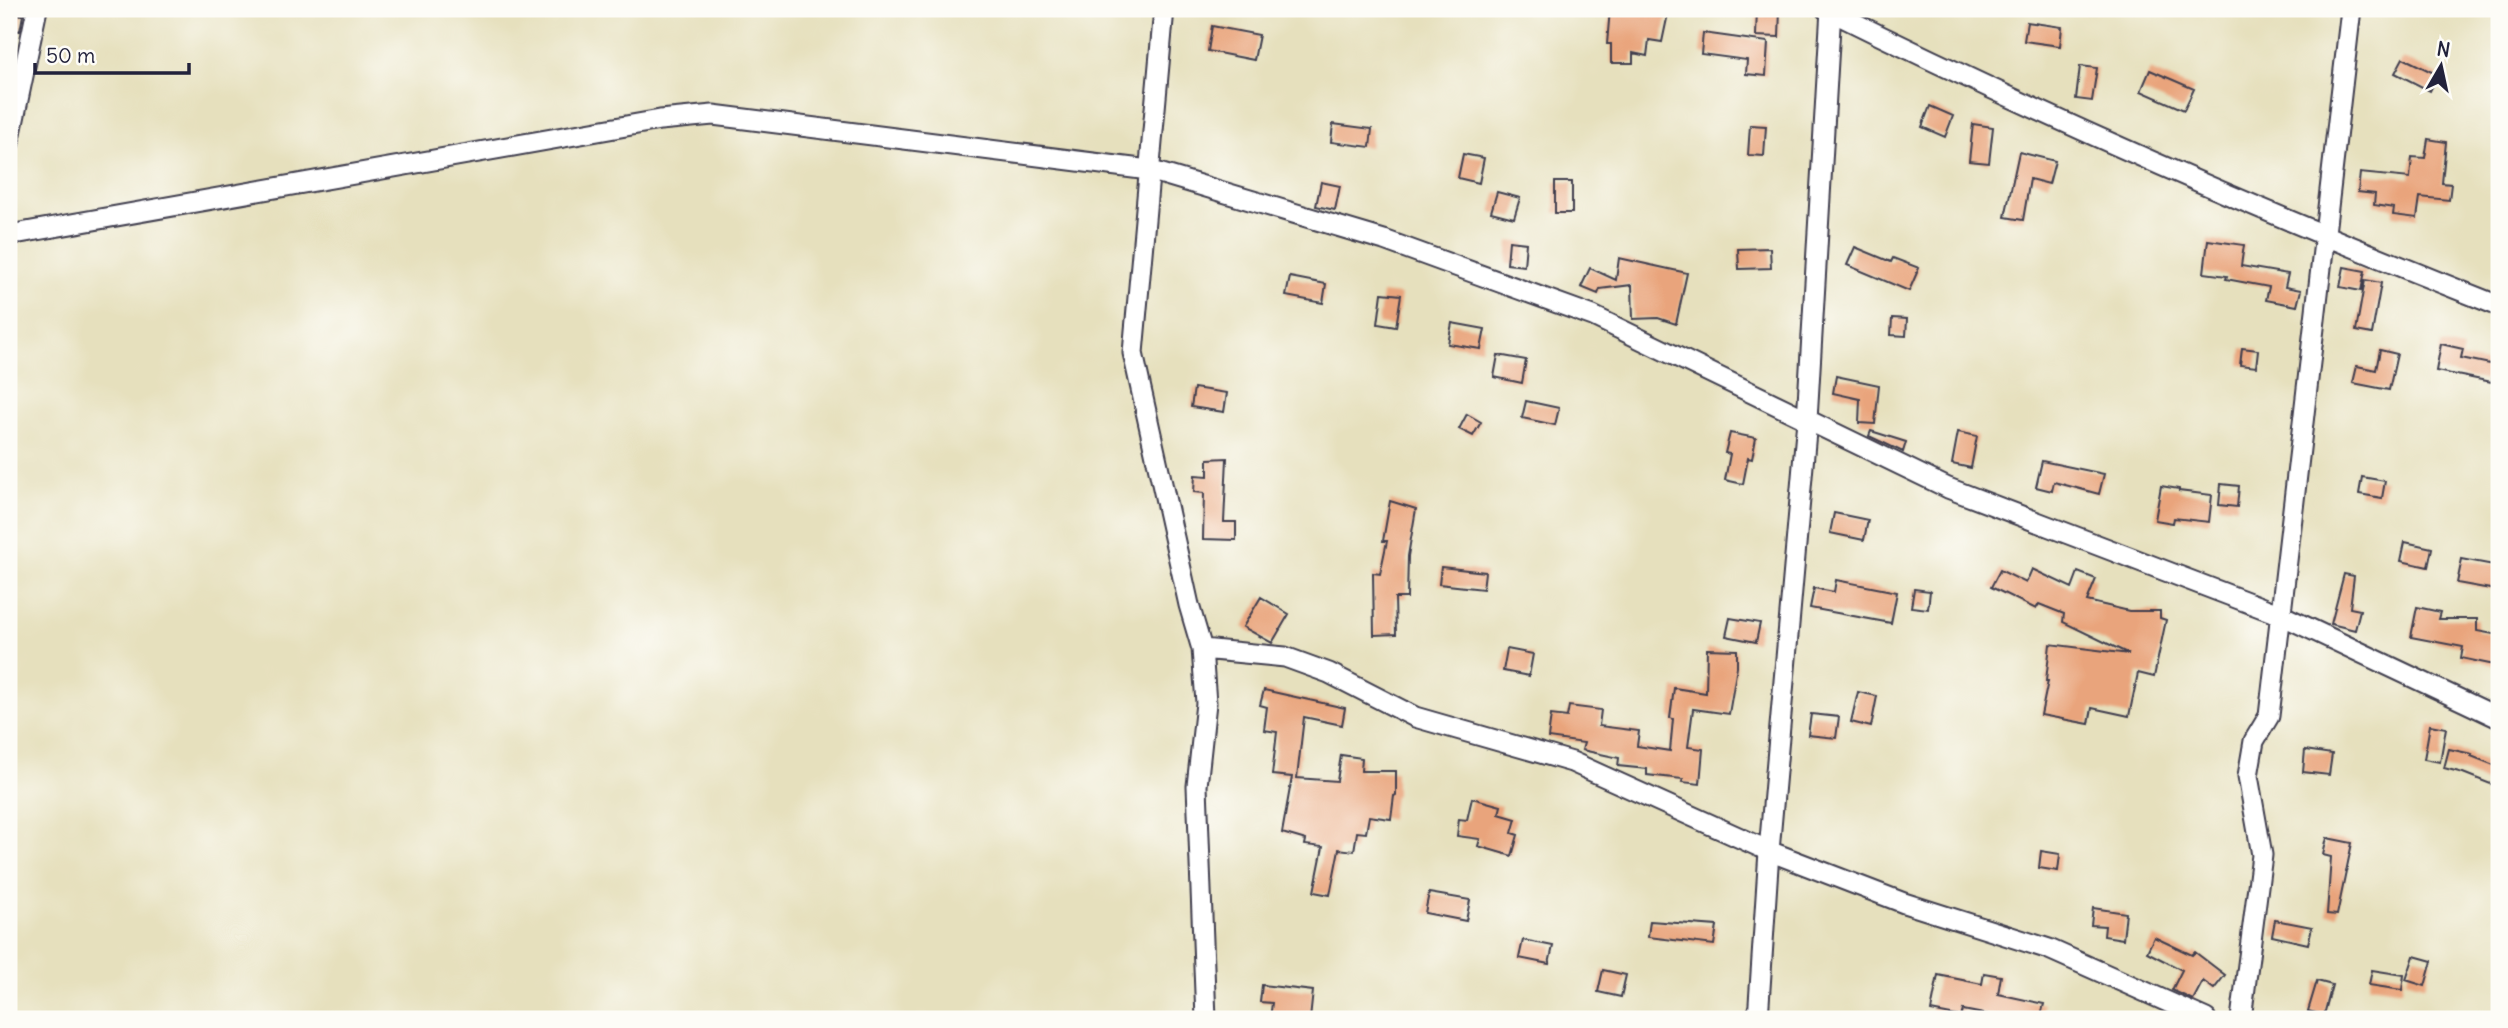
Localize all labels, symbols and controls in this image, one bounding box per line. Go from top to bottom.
scale bar [35,32,189,76]
north arrow [2406,32,2476,102]
text: N [2435,36,2452,62]
text: 50 m [46,42,95,69]

